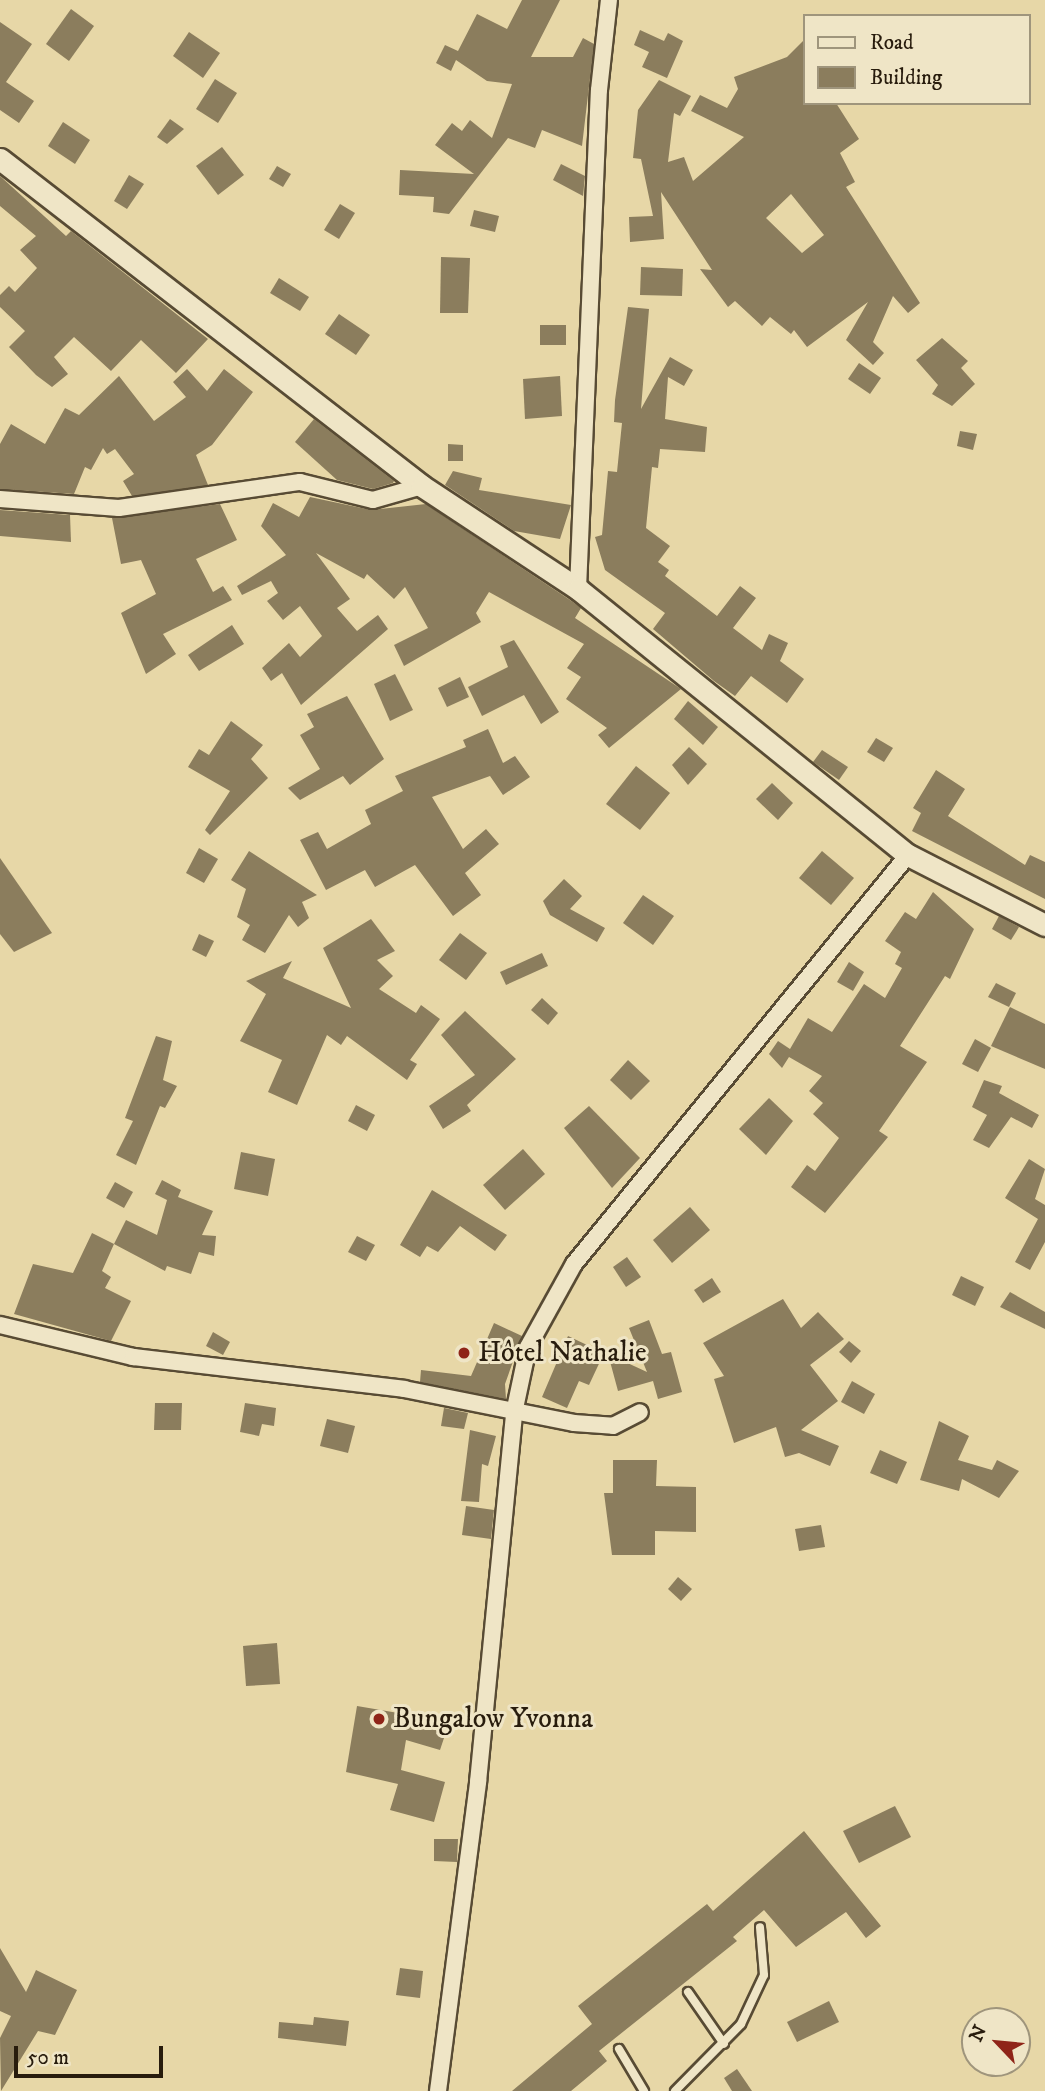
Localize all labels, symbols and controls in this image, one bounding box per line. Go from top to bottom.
legend [804,14,1031,105]
text: Road [870,30,914,56]
text: Building [870,65,942,91]
place label: Hôtel Nathalie [478,1336,647,1370]
marker: Hôtel Nathalie [456,1345,472,1361]
place label: Bungalow Yvonna [393,1702,593,1736]
marker: Bungalow Yvonna [371,1711,387,1727]
north arrow [961,2007,1031,2077]
text: N [965,2021,992,2046]
scale bar [18,2032,166,2076]
text: 50 m [27,2045,69,2071]

